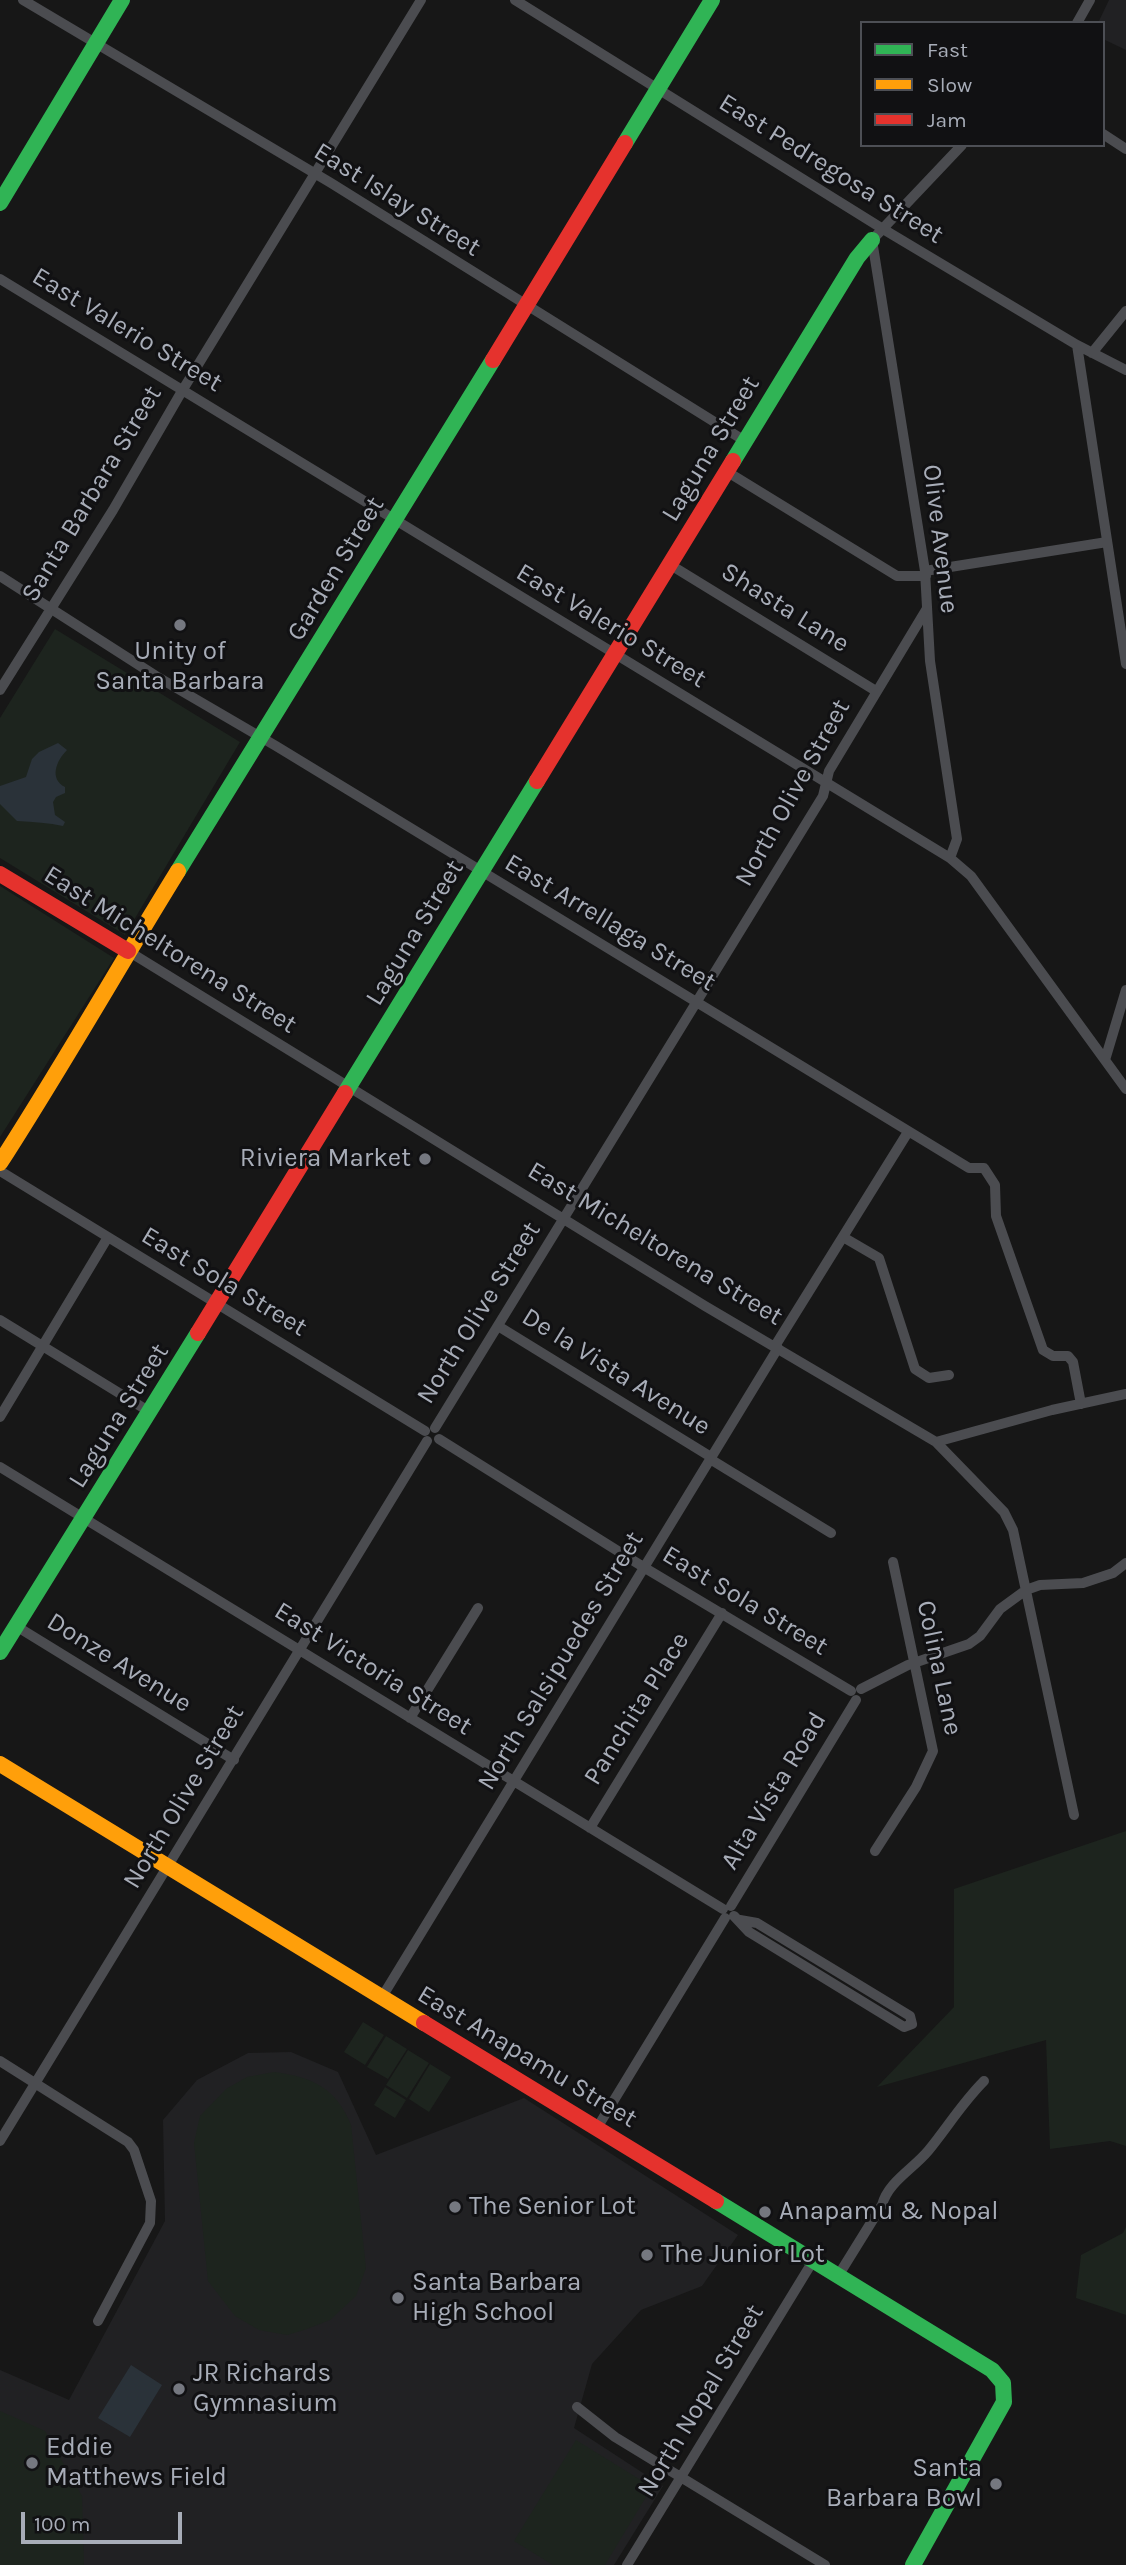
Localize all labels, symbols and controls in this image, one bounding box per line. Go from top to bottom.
legend [860,21,1105,147]
text: Fast [927,38,968,62]
text: Slow [927,73,972,97]
street label: East Pedregosa Street [713,87,949,251]
text: Jam [927,108,967,132]
street label: East Islay Street [308,136,486,264]
street label: East Valerio Street [26,261,228,399]
street label: Laguna Street [655,370,767,528]
street label: Santa Barbara Street [15,380,169,608]
street label: Olive Avenue [915,463,965,615]
street label: Garden Street [281,491,391,647]
street label: Shasta Lane [715,556,855,660]
street label: East Valerio Street [510,557,712,695]
marker: Unity of Santa Barbara [172,617,188,633]
place label: Unity of Santa Barbara [95,636,265,698]
street label: North Olive Street [729,694,857,892]
street label: East Arrellaga Street [499,848,721,998]
street label: Laguna Street [359,854,471,1012]
street label: East Micheltorena Street [38,859,302,1041]
place label: Riviera Market [240,1143,411,1175]
marker: Riviera Market [417,1151,433,1167]
street label: East Micheltorena Street [522,1155,788,1333]
street label: North Olive Street [410,1216,548,1410]
street label: East Sola Street [136,1220,312,1344]
street label: De la Vista Avenue [516,1301,716,1443]
street label: Laguna Street [62,1338,176,1494]
street label: North Salsipuedes Street [471,1526,651,1796]
street label: East Sola Street [657,1539,833,1663]
street label: East Victoria Street [268,1596,478,1742]
street label: Colina Lane [910,1598,968,1738]
street label: Donze Avenue [41,1606,197,1720]
street label: Panchita Place [578,1627,696,1791]
street label: North Olive Street [117,1699,251,1895]
street label: Alta Vista Road [715,1706,833,1876]
street label: East Anapamu Street [412,1979,642,2135]
place label: The Senior Lot [469,2191,636,2223]
place label: Anapamu & Nopal [779,2196,998,2228]
marker: The Senior Lot [447,2199,463,2215]
marker: Anapamu & Nopal [757,2204,773,2220]
place label: The Junior Lot [661,2239,825,2271]
marker: The Junior Lot [639,2247,655,2263]
place label: Santa Barbara High School [412,2267,581,2328]
marker: Santa Barbara High School [390,2290,406,2306]
street label: North Nopal Street [631,2299,771,2503]
place label: JR Richards Gymnasium [193,2358,338,2420]
marker: JR Richards Gymnasium [171,2381,187,2397]
place label: Eddie Matthews Field [46,2432,227,2494]
place label: Santa Barbara Bowl [826,2453,982,2514]
marker: Eddie Matthews Field [24,2455,40,2471]
marker: Santa Barbara Bowl [988,2476,1004,2492]
scale bar [24,2498,186,2542]
text: 100 m [34,2512,91,2536]

